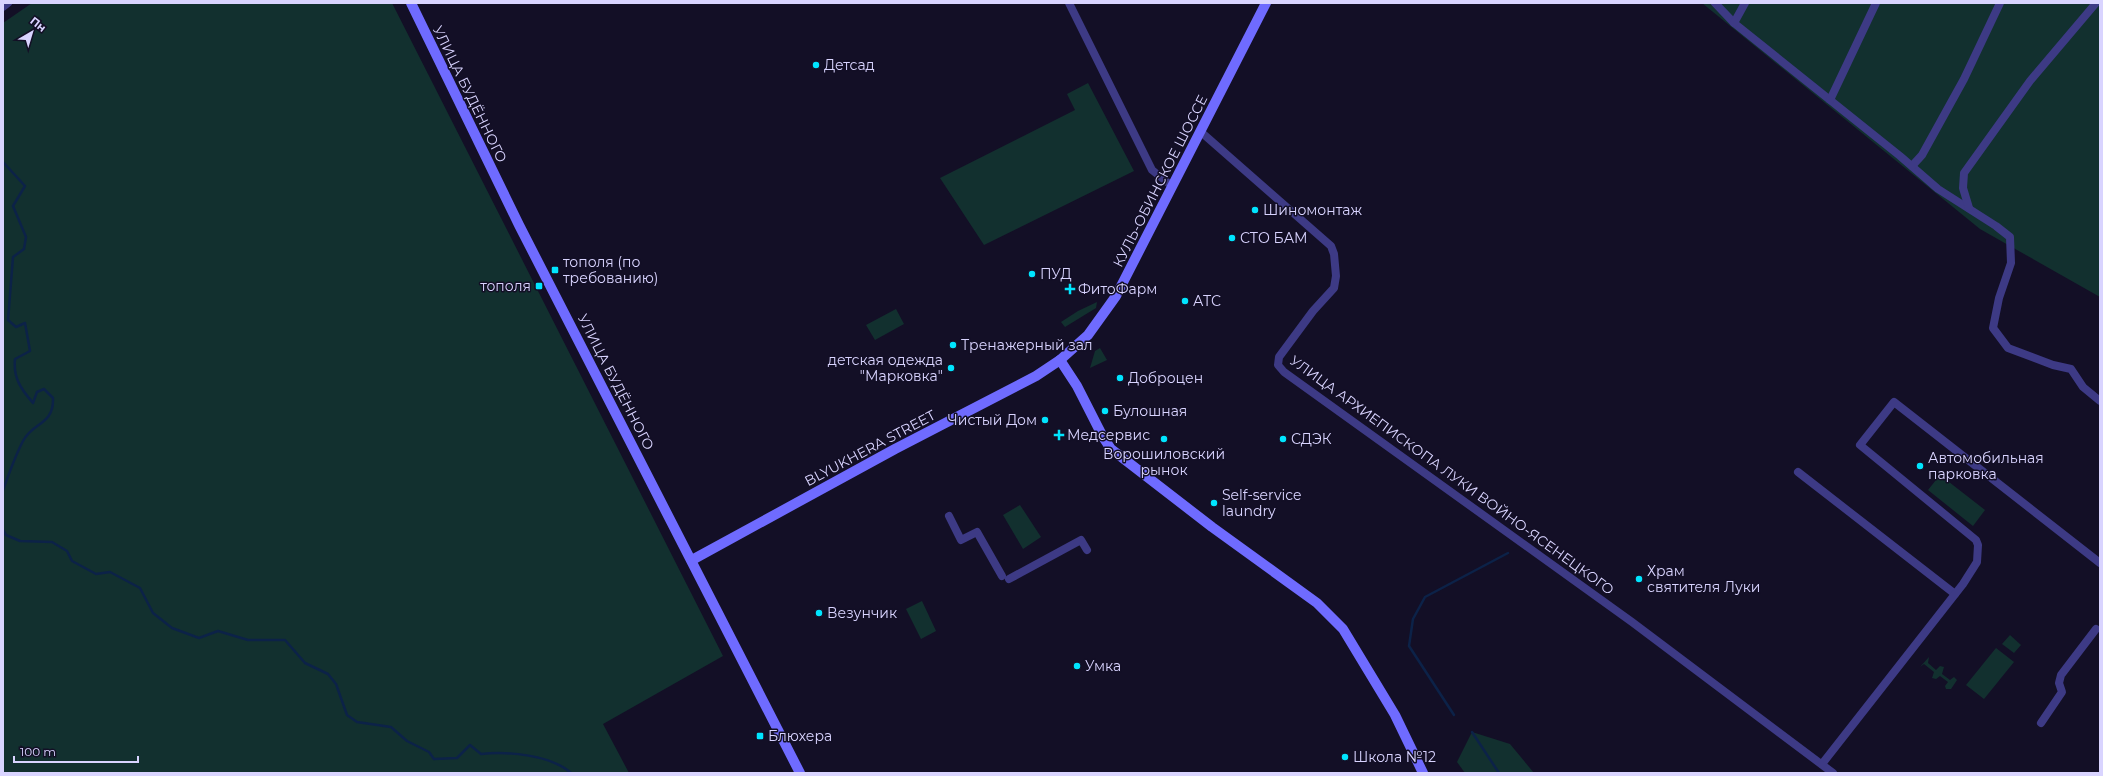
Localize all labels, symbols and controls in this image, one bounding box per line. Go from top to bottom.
north arrow [12,12,52,52]
text: Пн [27,14,49,35]
street label: УЛИЦА БУДЁННОГО [429,23,511,166]
place label: Детсад [824,56,875,74]
marker: Детсад [811,60,821,70]
street label: КУЛЬ-ОБИНСКОЕ ШОССЕ [1109,92,1211,270]
place label: Шиномонтаж [1263,201,1362,219]
marker: Шиномонтаж [1250,205,1260,215]
place label: СТО БАМ [1240,229,1308,247]
marker: СТО БАМ [1227,233,1237,243]
place label: тополя (по требованию) [563,253,658,287]
marker: тополя (по требованию) [550,265,560,275]
place label: ПУД [1040,265,1072,283]
marker: ПУД [1027,269,1037,279]
place label: тополя [480,277,531,295]
place label: ФитоФарм [1078,280,1157,298]
marker: тополя [534,281,544,291]
marker: ФитоФарм [1065,284,1075,294]
place label: АТС [1193,292,1221,310]
marker: АТС [1180,296,1190,306]
street label: УЛИЦА БУДЁННОГО [574,311,658,453]
place label: Тренажерный зал [961,336,1093,354]
marker: Тренажерный зал [948,340,958,350]
place label: детская одежда "Марковка" [828,351,943,385]
street label: УЛИЦА АРХИЕПИСКОПА ЛУКИ ВОЙНО-ЯСЕНЕЦКОГО [1286,351,1618,599]
marker: детская одежда "Марковка" [946,363,956,373]
place label: Доброцен [1128,369,1203,387]
marker: Доброцен [1115,373,1125,383]
place label: Булошная [1113,402,1187,420]
street label: BLYUKHERA STREET [802,406,938,490]
marker: Булошная [1100,406,1110,416]
place label: Чистый Дом [948,411,1037,429]
marker: Чистый Дом [1040,415,1050,425]
place label: Медсервис [1067,426,1150,444]
marker: Медсервис [1054,430,1064,440]
place label: СДЭК [1291,430,1332,448]
marker: Ворошиловский рынок [1159,434,1169,444]
marker: СДЭК [1278,434,1288,444]
place label: Ворошиловский рынок [1103,445,1225,479]
place label: Автомобильная парковка [1928,449,2044,483]
marker: Автомобильная парковка [1915,461,1925,471]
place label: Self-service laundry [1222,486,1301,520]
marker: Self-service laundry [1209,498,1219,508]
place label: Храм святителя Луки [1647,562,1761,596]
marker: Храм святителя Луки [1634,574,1644,584]
place label: Везунчик [827,604,897,622]
marker: Везунчик [814,608,824,618]
place label: Умка [1085,657,1121,675]
marker: Умка [1072,661,1082,671]
place label: Блюхера [768,727,832,745]
marker: Блюхера [755,731,765,741]
scale bar [14,738,138,764]
text: 100 m [20,744,56,759]
place label: Школа №12 [1353,748,1436,766]
marker: Школа №12 [1340,752,1350,762]

